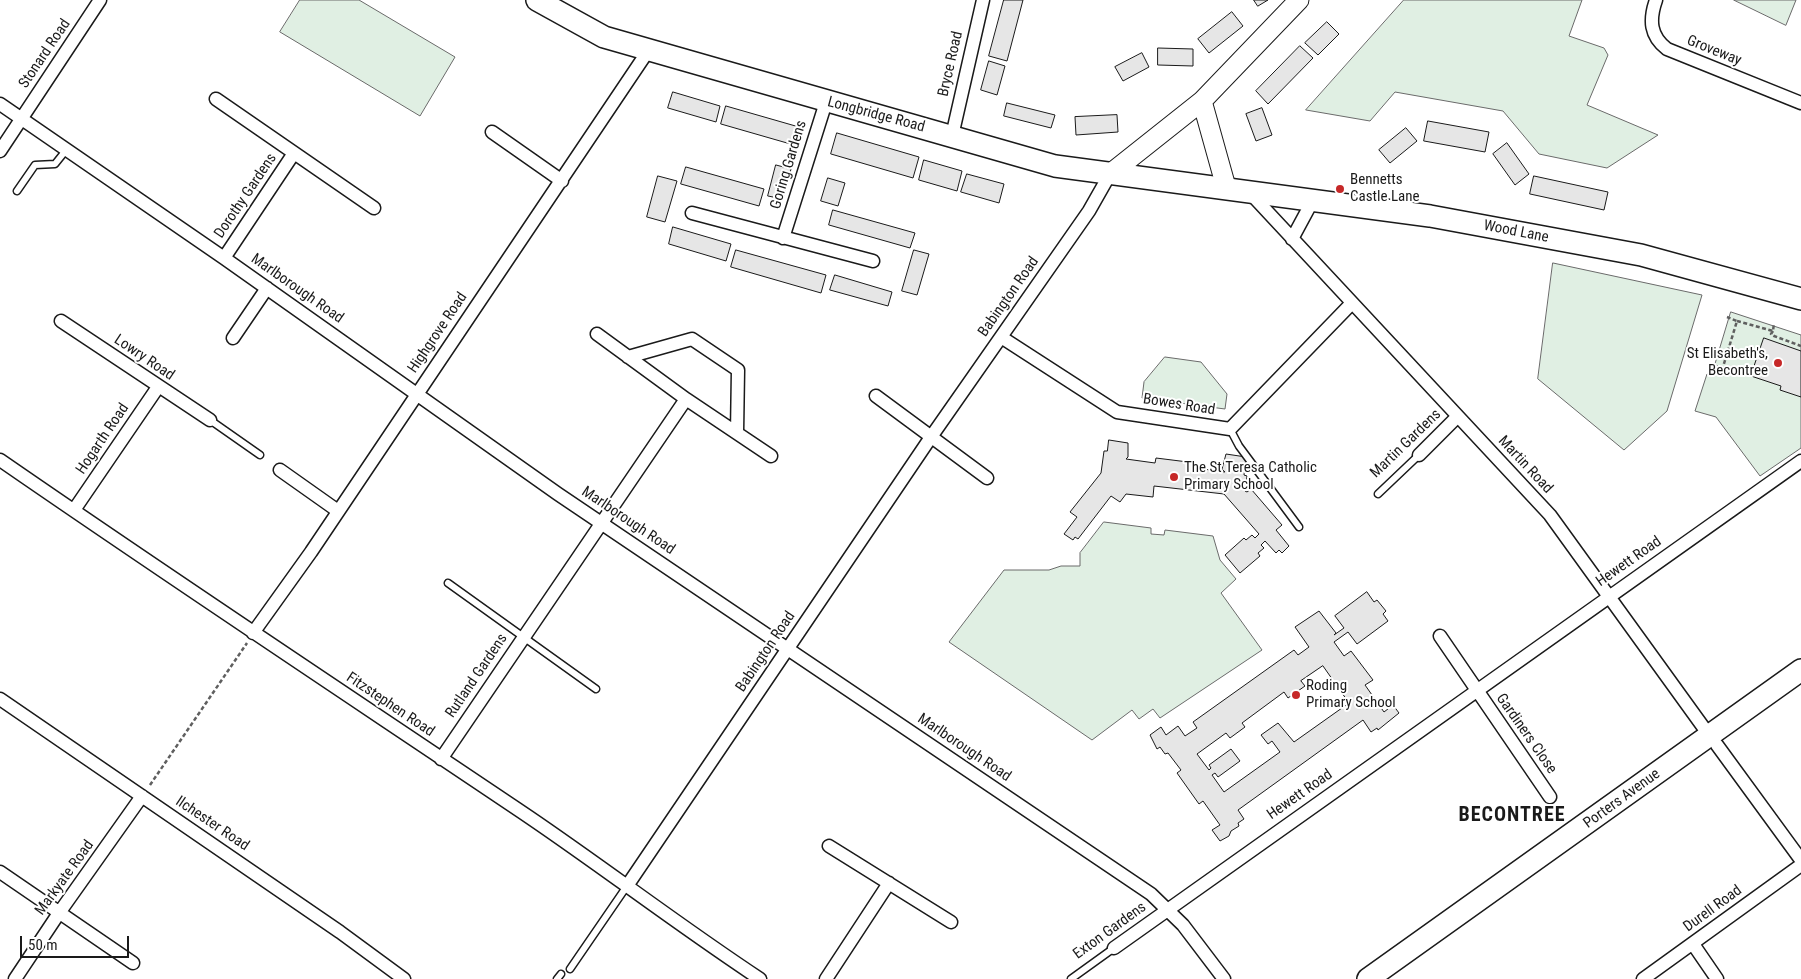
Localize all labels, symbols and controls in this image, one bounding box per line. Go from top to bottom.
street label: Stonard Road [15,16,75,92]
street label: Bryce Road [935,30,967,98]
street label: Groveway [1684,32,1744,70]
street label: Longbridge Road [825,93,927,137]
street label: Goring Gardens [767,119,811,211]
street label: Dorothy Gardens [211,150,281,242]
place label: Bennetts Castle Lane [1350,171,1419,206]
marker: Bennetts Castle Lane [1334,183,1346,195]
street label: Wood Lane [1482,217,1550,247]
street label: Marlborough Road [247,250,347,328]
street label: Babington Road [975,254,1043,340]
street label: Highgrove Road [404,289,472,377]
street label: Lowry Road [110,331,178,385]
place label: St Elisabeth's, Becontree [1687,345,1768,380]
marker: St Elisabeth's, Becontree [1772,357,1784,369]
street label: Bowes Road [1142,390,1216,420]
street label: Hogarth Road [73,400,133,478]
street label: Martin Gardens [1367,406,1445,482]
street label: Martin Road [1494,432,1556,498]
place label: The St Teresa Catholic Primary School [1184,459,1317,494]
marker: The St Teresa Catholic Primary School [1168,471,1180,483]
street label: Marlborough Road [578,483,678,559]
street label: Hewett Road [1593,533,1665,591]
street label: Babington Road [732,608,800,696]
street label: Rutland Gardens [442,631,512,721]
street label: Fitzstephen Road [342,669,438,741]
place label: Roding Primary School [1306,677,1396,712]
marker: Roding Primary School [1290,689,1302,701]
street label: Gardiners Close [1492,690,1560,778]
street label: Marlborough Road [914,710,1014,786]
street label: Porters Avenue [1580,765,1664,833]
street label: Hewett Road [1264,766,1336,824]
street label: Ilchester Road [172,793,252,855]
district label: BECONTREE [1457,804,1567,828]
street label: Markyate Road [32,837,98,919]
street label: Durell Road [1680,882,1746,936]
street label: Exton Gardens [1070,899,1150,963]
scale bar [22,926,131,958]
text: 50 m [28,936,58,954]

